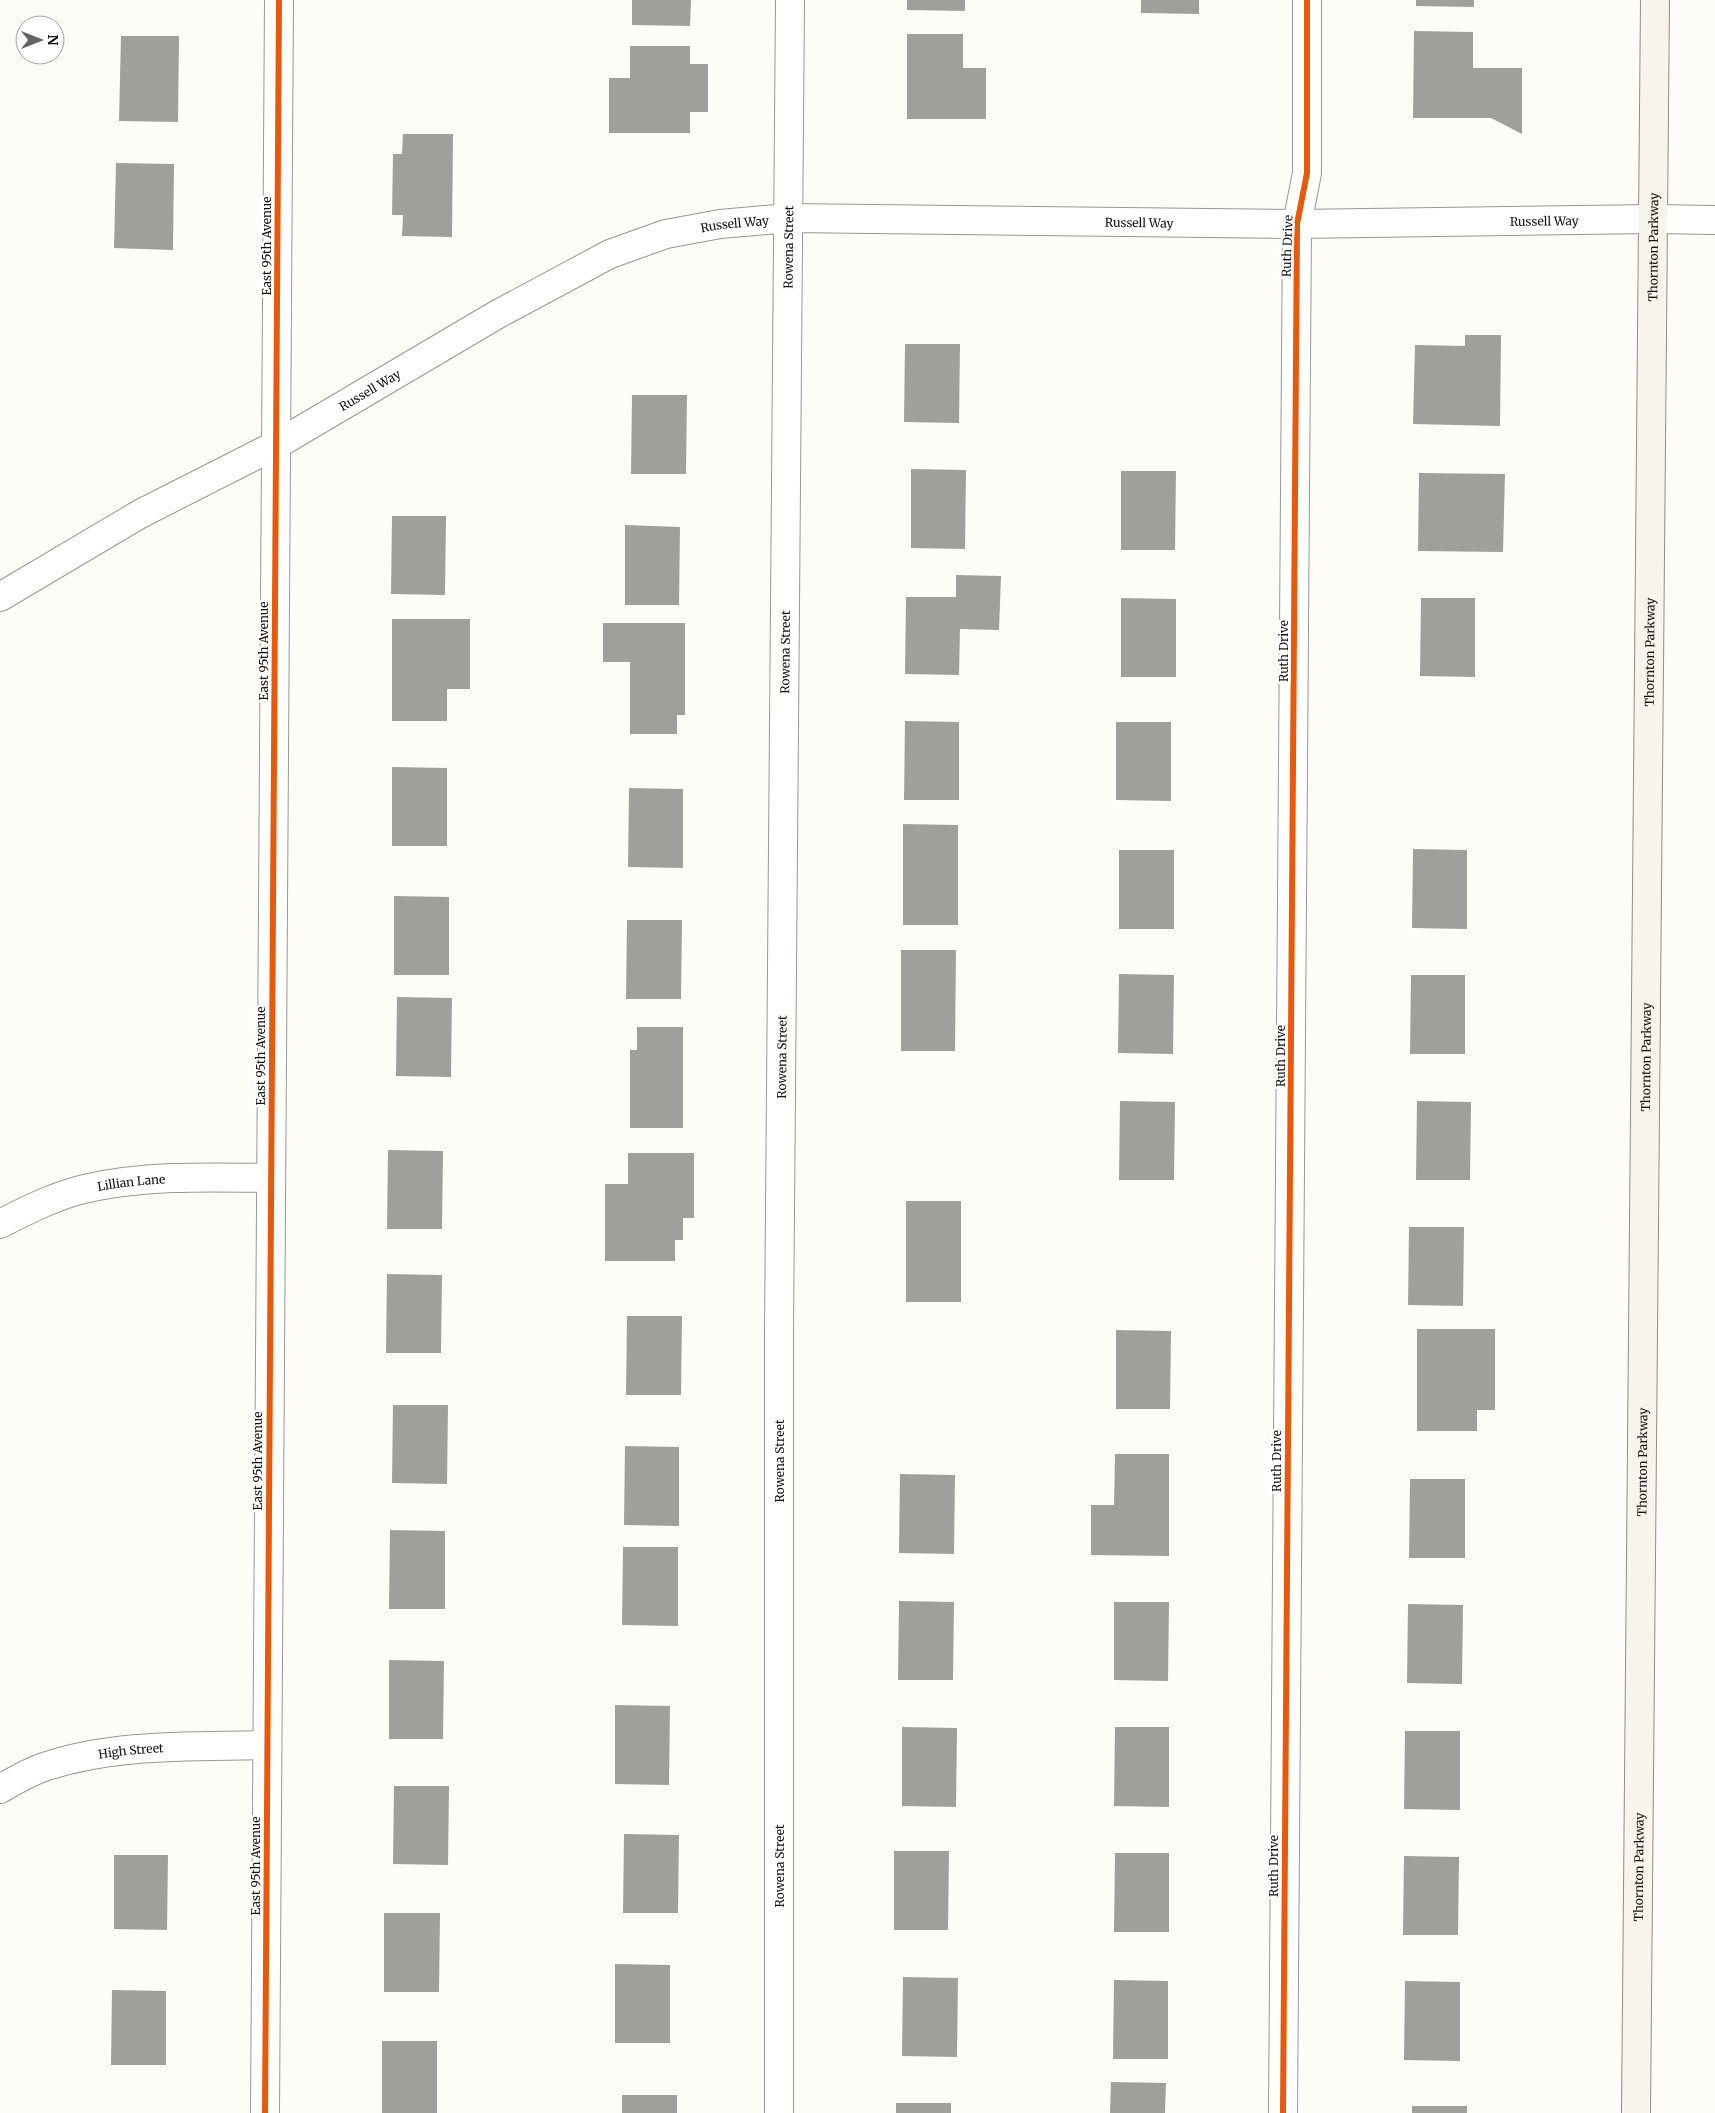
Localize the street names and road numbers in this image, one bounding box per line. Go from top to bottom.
street label: Thornton Parkway [1645,193,1661,302]
street label: East 95th Avenue [259,196,274,296]
street label: Rowena Street [780,205,796,289]
street label: Russell Way [699,212,769,235]
street label: Russell Way [1510,213,1579,229]
street label: Russell Way [1105,214,1174,230]
street label: Ruth Drive [1278,215,1296,277]
street label: Russell Way [336,366,403,414]
street label: Thornton Parkway [1641,598,1657,707]
street label: East 95th Avenue [256,601,271,701]
street label: Rowena Street [777,610,792,694]
street label: Ruth Drive [1276,620,1291,682]
street label: Thornton Parkway [1638,1003,1653,1111]
street label: East 95th Avenue [253,1006,268,1106]
street label: Rowena Street [773,1015,789,1099]
street label: Ruth Drive [1273,1025,1288,1087]
street label: Lillian Lane [96,1171,166,1194]
street label: Thornton Parkway [1634,1408,1650,1516]
street label: East 95th Avenue [250,1411,265,1511]
street label: Rowena Street [772,1419,787,1503]
street label: Ruth Drive [1269,1430,1284,1492]
street label: High Street [97,1740,164,1761]
street label: Thornton Parkway [1630,1813,1646,1921]
street label: East 95th Avenue [248,1816,263,1916]
street label: Rowena Street [772,1824,787,1908]
street label: Ruth Drive [1266,1835,1281,1897]

